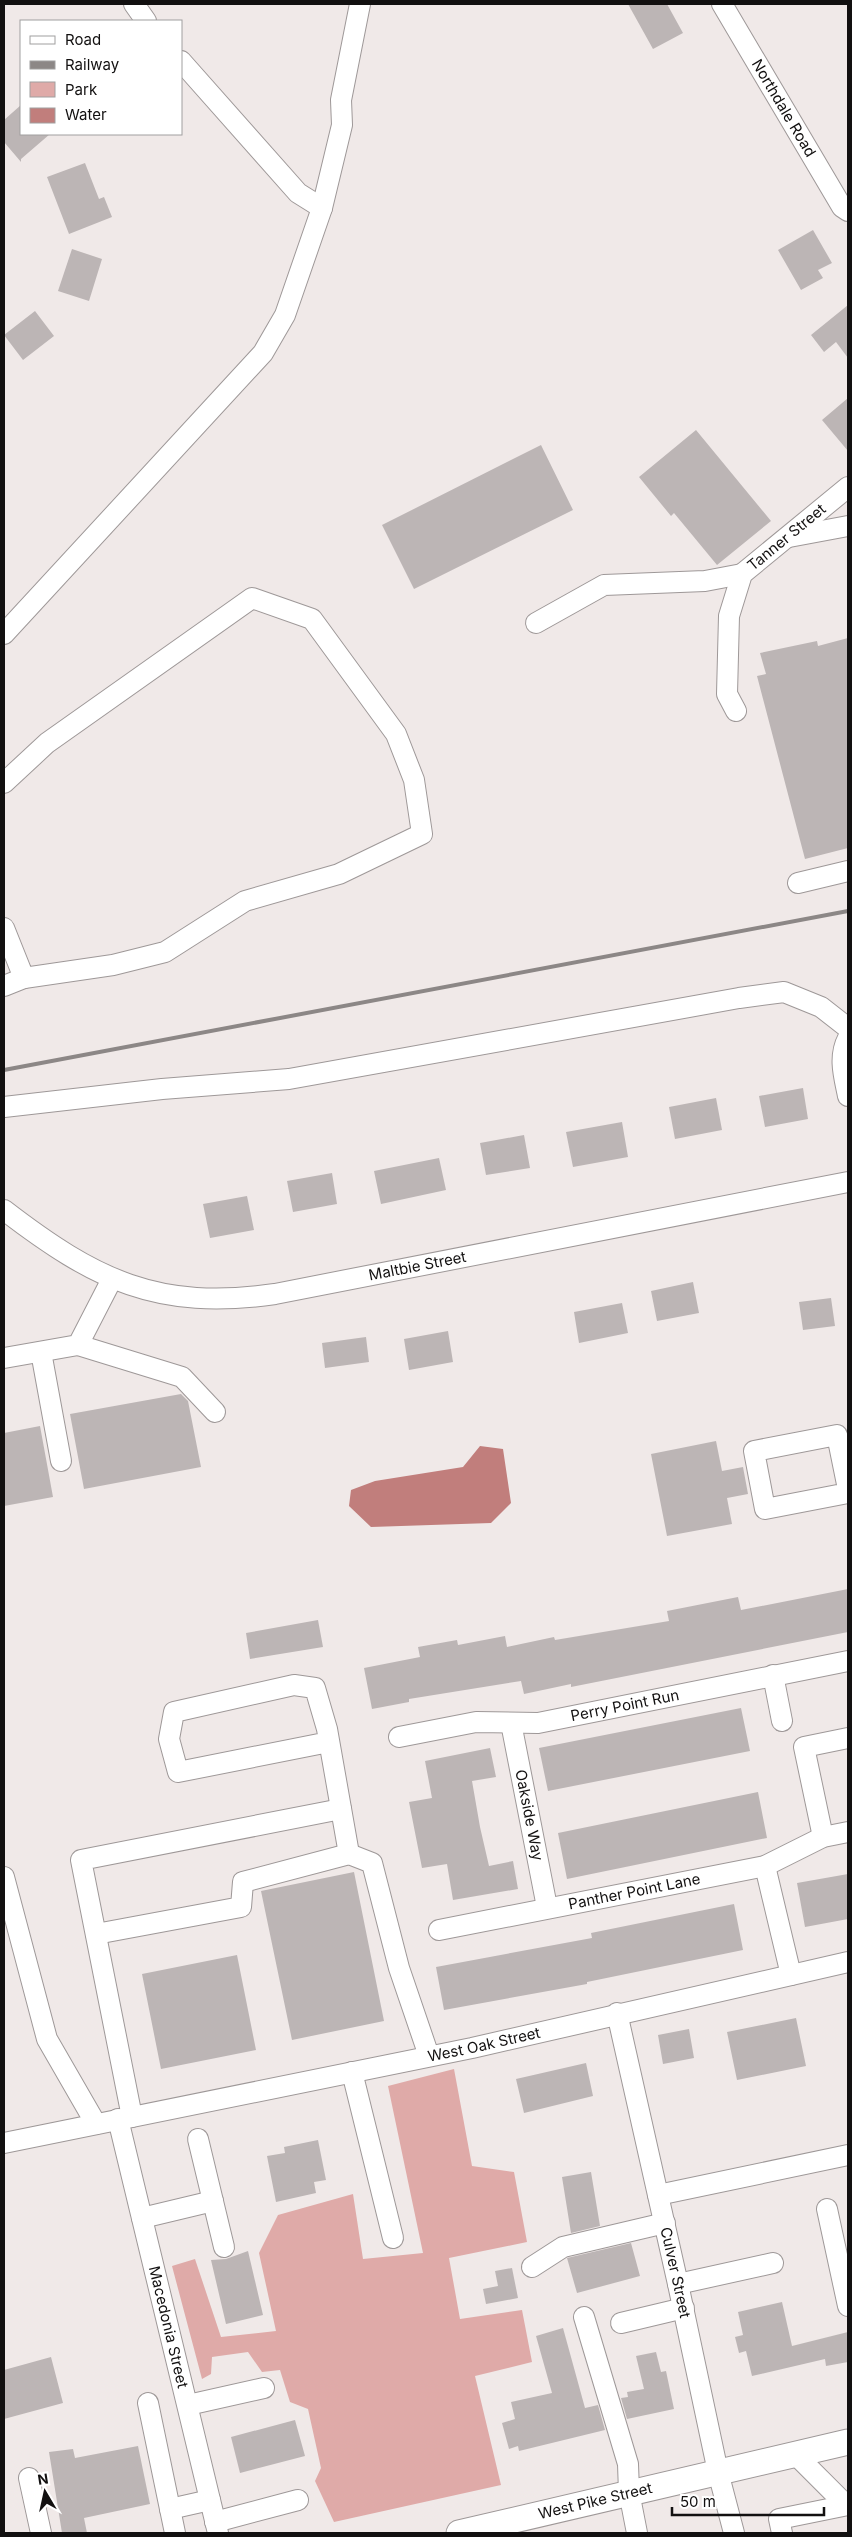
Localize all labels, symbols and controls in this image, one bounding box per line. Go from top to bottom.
legend [20,20,182,135]
text: Road [65,30,101,49]
text: Railway [65,55,120,74]
street label: Northdale Road [748,56,820,160]
text: Park [65,80,98,99]
text: Water [65,105,107,124]
street label: Tanner Street [743,499,829,575]
street label: Maltbie Street [367,1247,468,1284]
street label: Perry Point Run [569,1685,681,1725]
street label: Oakside Way [511,1768,548,1863]
street label: Panther Point Lane [567,1869,702,1913]
street label: West Oak Street [426,2023,542,2066]
street label: Culver Street [656,2225,695,2320]
street label: Macedonia Street [145,2264,193,2390]
north arrow [20,2467,70,2517]
text: N [36,2469,49,2488]
street label: West Pike Street [536,2478,654,2523]
scale bar [672,2484,824,2516]
text: 50 m [680,2492,716,2511]

